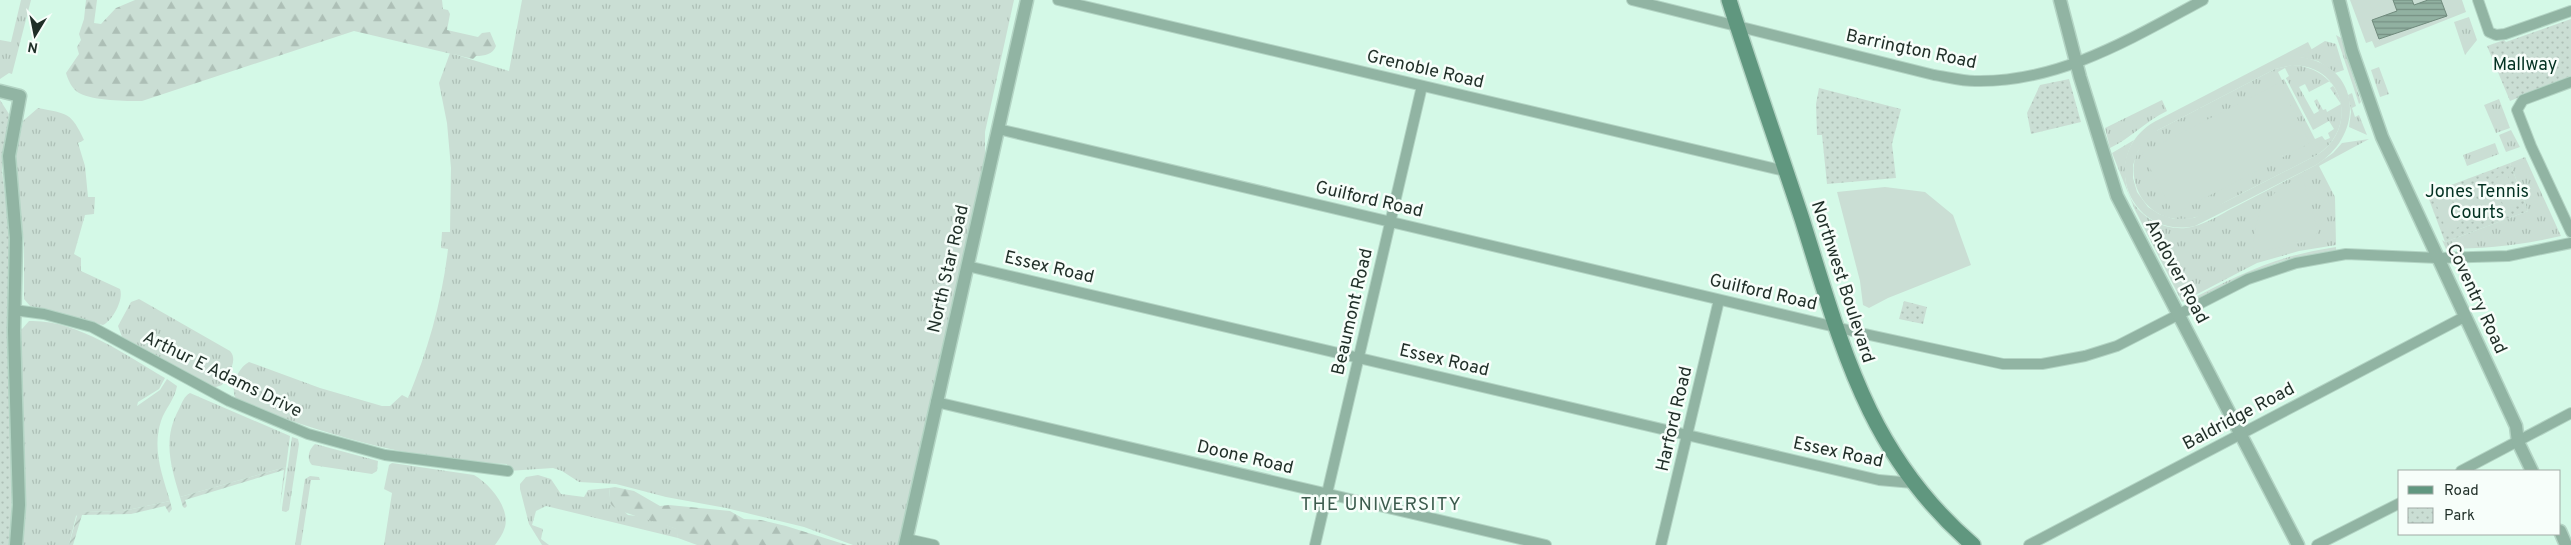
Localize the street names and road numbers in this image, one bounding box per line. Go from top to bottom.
street label: Barrington Road [1843,25,1979,75]
street label: Grenoble Road [1364,45,1486,95]
street label: Guilford Road [1313,176,1425,224]
street label: Northwest Boulevard [1805,198,1879,366]
street label: North Star Road [923,203,975,335]
street label: Andover Road [2139,216,2213,328]
street label: Coventry Road [2440,240,2512,358]
street label: Beaumont Road [1327,246,1379,378]
street label: Essex Road [1002,247,1096,289]
street label: Guilford Road [1707,269,1819,317]
street label: Arthur E Adams Drive [139,326,305,424]
street label: Essex Road [1397,340,1491,382]
street label: Harford Road [1652,364,1698,474]
street label: Baldridge Road [2179,378,2299,456]
street label: Essex Road [1791,432,1885,474]
street label: Doone Road [1194,436,1296,480]

